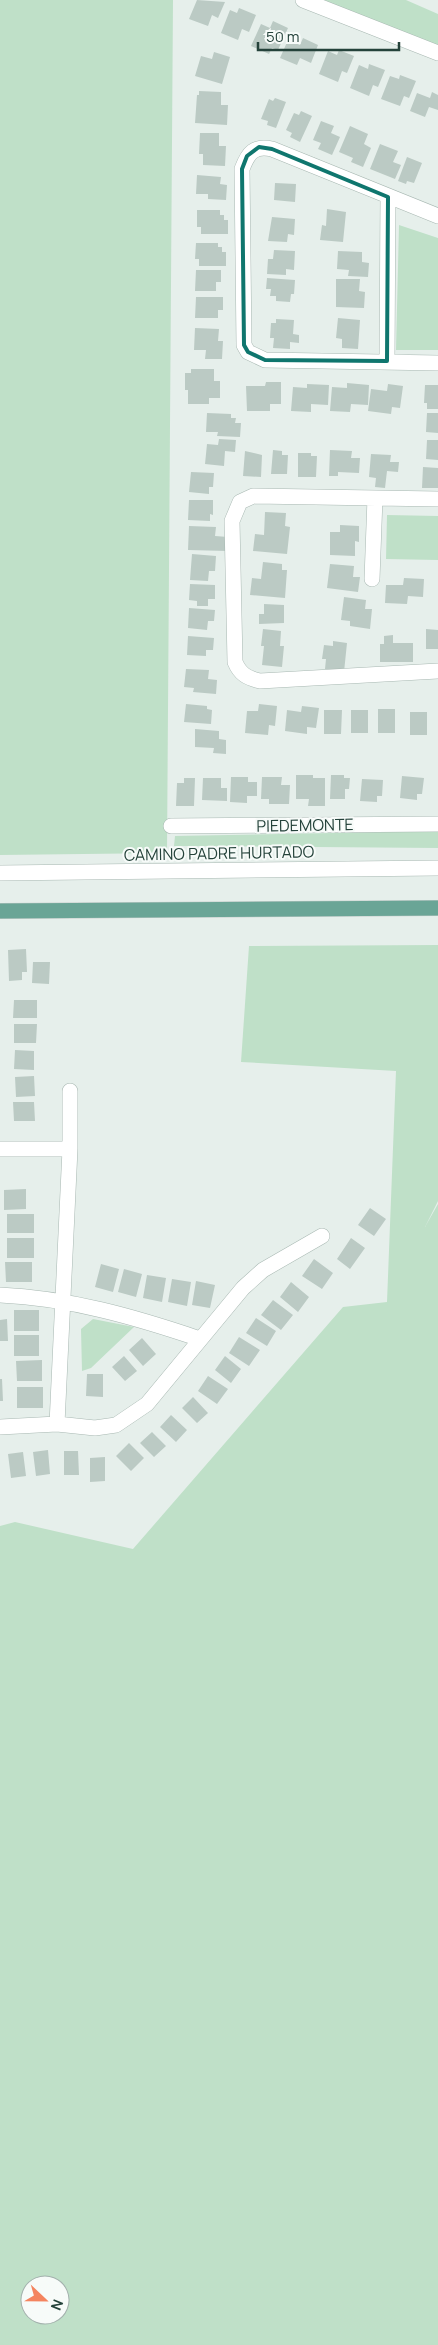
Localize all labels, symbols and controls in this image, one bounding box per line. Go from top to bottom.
scale bar [258,20,399,52]
text: 50 m [266,26,300,47]
street label: PIEDEMONTE [256,813,354,837]
street label: CAMINO PADRE HURTADO [124,840,315,866]
north arrow [20,2275,70,2325]
text: N [47,2297,68,2313]

